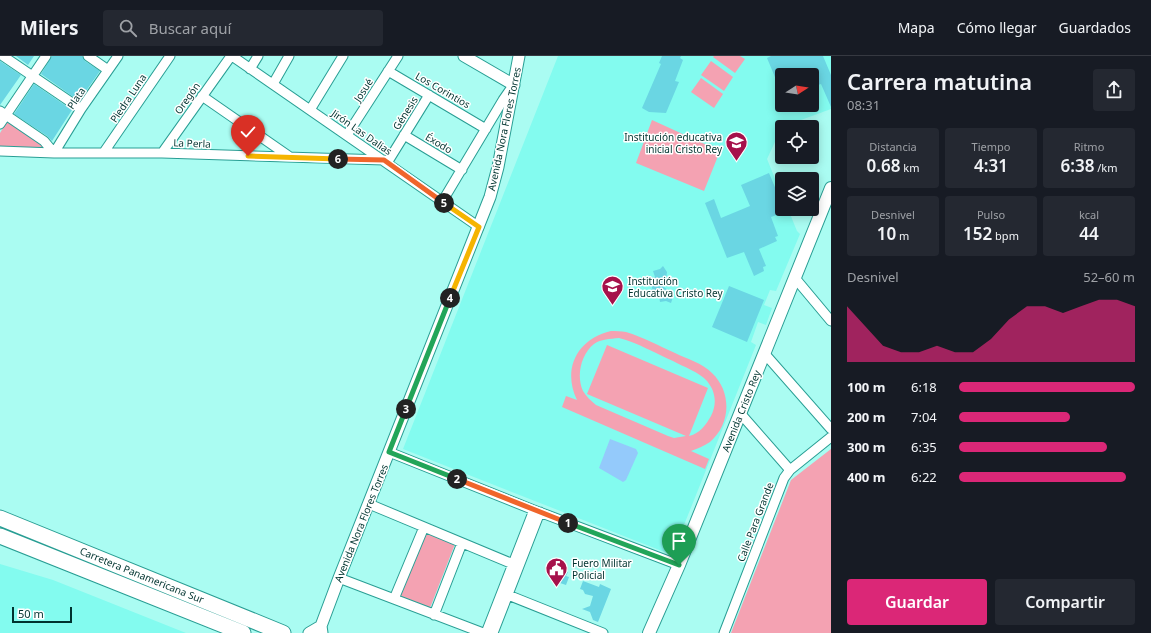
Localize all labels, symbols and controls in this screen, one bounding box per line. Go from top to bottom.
search box [103,10,383,46]
text: Milers [20,15,79,41]
icon: search [117,17,139,39]
text: Buscar aquí [149,18,231,38]
text: Mapa [898,18,935,37]
text: Cómo llegar [957,18,1037,37]
text: Guardados [1059,18,1131,37]
street label: Avenida Nora Flores Torres [484,66,524,192]
text: Carrera matutina [847,66,1032,96]
north arrow [775,68,819,112]
map controls [775,68,819,216]
street label: Los Corintios [413,69,473,111]
button: share [1093,69,1135,111]
street label: Piedra Luna [107,71,149,125]
street label: Josué [350,75,376,105]
street label: Oregón [171,79,203,117]
street label: Plata [64,84,88,112]
street label: Génesis [389,93,421,132]
text: 08:31 [847,96,880,114]
street label: Jirón Las Dalias [328,105,395,158]
pin [231,115,265,156]
button: locate [775,120,819,164]
icon: check [237,121,259,143]
street label: Éxodo [423,130,455,156]
place label: Institución educativa inicial Cristo Rey [624,130,723,156]
school or university icon: Institución educativa inicial Cristo Rey [724,130,750,163]
street label: La Perla [173,135,211,151]
text: Distancia [869,139,917,154]
text: Tiempo [972,139,1010,154]
text: Ritmo [1074,139,1104,154]
pin: 6 [328,149,348,169]
text: 6 [335,151,341,166]
text: 0.68 [867,154,900,177]
text: 4:31 [974,154,1008,177]
text: 6:38 [1061,154,1094,177]
text: km [900,160,919,175]
text: /km [1094,160,1118,175]
button: layers [775,172,819,216]
pin: 5 [434,193,454,213]
text: 5 [441,195,447,210]
text: Desnivel [871,207,915,222]
text: Pulso [977,207,1005,222]
text: kcal [1079,207,1099,222]
text: 10 [877,222,896,245]
text: 152 [963,222,992,245]
text: 44 [1079,222,1099,245]
text: m [896,228,909,243]
text: bpm [992,228,1019,243]
text: Desnivel [847,268,899,286]
text: 52–60 m [1083,268,1135,286]
school or university icon: Institución Educativa Cristo Rey [600,274,626,307]
place label: Institución Educativa Cristo Rey [628,274,724,300]
pin: 4 [440,288,460,308]
text: 4 [447,290,453,305]
street label: Avenida Cristo Rey [718,367,764,454]
text: 100 m [847,378,885,396]
text: 6:18 [911,378,937,396]
pin: 3 [396,399,416,419]
text: 3 [403,401,409,416]
text: 200 m [847,408,885,426]
text: 7:04 [911,408,937,426]
text: 300 m [847,438,885,456]
text: 6:35 [911,438,937,456]
street label: Avenida Nora Flores Torres [331,462,391,584]
text: 400 m [847,468,885,486]
text: 6:22 [911,468,937,486]
pin: 2 [447,469,467,489]
text: 2 [454,471,460,486]
street label: Calle Para Grande [733,480,777,564]
pin: 1 [558,513,578,533]
text: 1 [565,515,571,530]
pin [662,524,696,565]
icon: arrive [668,530,690,552]
street label: Carretera Panamericana Sur [78,544,206,606]
public building icon: Fuero Militar Policial [544,556,570,589]
place label: Fuero Militar Policial [572,556,632,582]
button: Guardar [847,579,987,625]
button: Compartir [995,579,1135,625]
scale bar [12,605,72,624]
text: 50 m [18,606,44,621]

